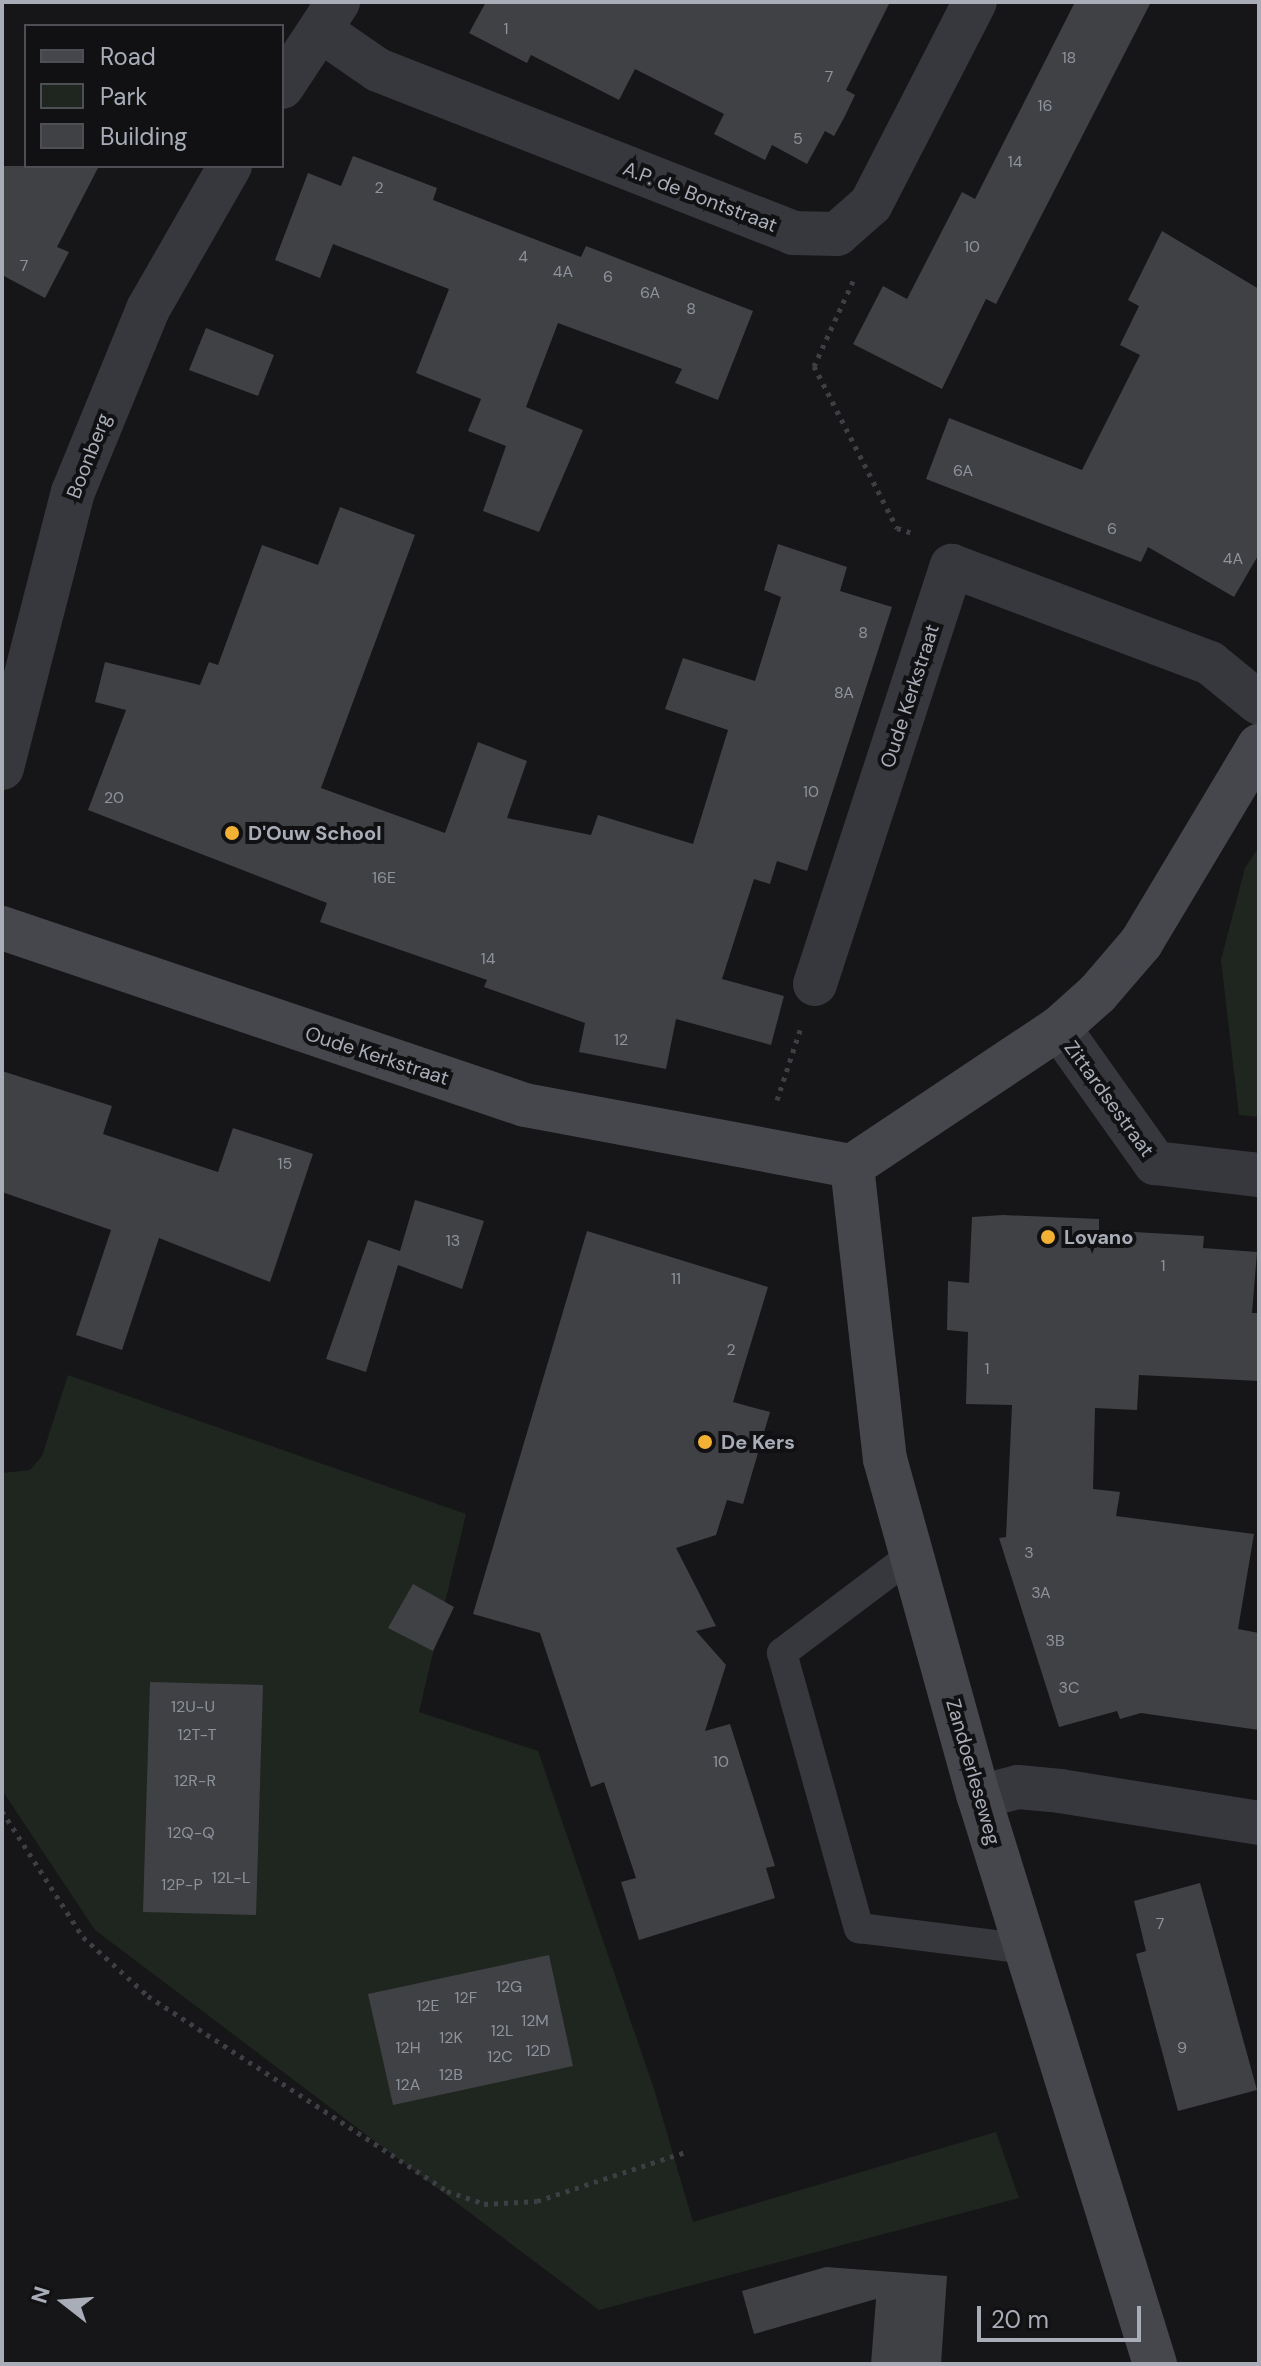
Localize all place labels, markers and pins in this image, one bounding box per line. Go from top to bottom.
place label: D'Ouw School [248,821,381,845]
marker: D'Ouw School [223,824,241,842]
place label: Lovano [1064,1225,1133,1249]
marker: Lovano [1039,1228,1057,1246]
place label: De Kers [721,1430,795,1454]
marker: De Kers [696,1433,714,1451]

